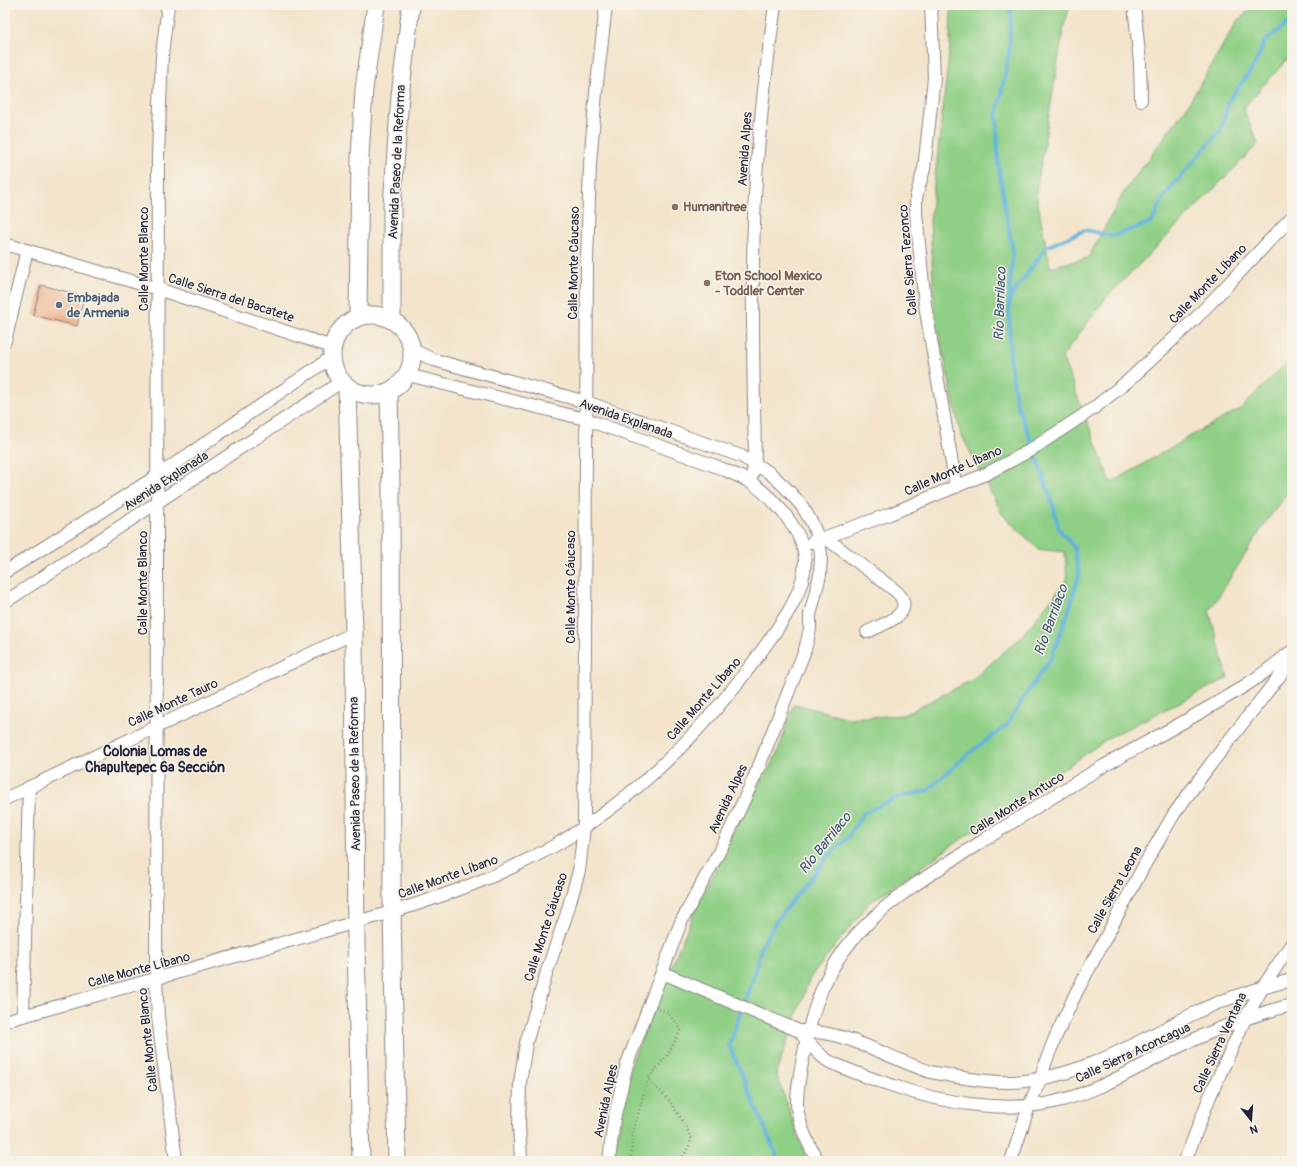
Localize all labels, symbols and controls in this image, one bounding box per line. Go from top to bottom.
street label: Avenida Paseo de la Reforma [385,84,409,240]
street label: Avenida Alpes [734,111,756,187]
place label: Humanitree [683,199,747,215]
marker: Humanitree [670,202,680,212]
street label: Calle Sierra Tezonco [895,204,921,316]
street label: Calle Monte Cáucaso [565,206,583,320]
street label: Calle Monte Blanco [136,207,152,311]
street label: Calle Monte Líbano [1166,241,1250,327]
water label: Río Barrilaco [990,265,1010,341]
place label: Eton School Mexico - Toddler Center [715,268,822,299]
street label: Calle Sierra del Bacatete [166,270,297,326]
marker: Eton School Mexico - Toddler Center [702,278,712,288]
place label: Embajada de Armenia [67,290,129,321]
marker: Embajada de Armenia [54,300,64,310]
street label: Avenida Explanada [577,396,675,442]
street label: Calle Monte Líbano [902,442,1004,500]
street label: Avenida Explanada [121,448,211,514]
street label: Calle Monte Cáucaso [563,530,579,644]
street label: Calle Monte Blanco [135,531,151,635]
water label: Río Barrilaco [1030,581,1072,658]
street label: Calle Monte Líbano [664,654,744,744]
street label: Calle Monte Tauro [125,675,221,731]
street label: Avenida Paseo de la Reforma [346,697,364,851]
district label: Colonia Lomas de Chapultepec 6ª Sección [85,743,225,776]
street label: Avenida Alpes [705,762,751,836]
street label: Calle Monte Antuco [967,768,1067,840]
water label: Río Barrilaco [795,808,856,877]
street label: Calle Sierra Leona [1084,843,1146,937]
street label: Calle Monte Líbano [396,852,500,902]
street label: Calle Monte Cáucaso [521,871,571,983]
street label: Calle Monte Líbano [86,949,192,991]
street label: Calle Monte Blanco [135,987,161,1093]
street label: Calle Sierra Ventana [1190,990,1250,1096]
street label: Calle Sierra Aconcagua [1073,1019,1193,1087]
street label: Avenida Alpes [590,1063,622,1139]
north arrow [1231,1100,1271,1140]
text: N [1248,1122,1259,1137]

